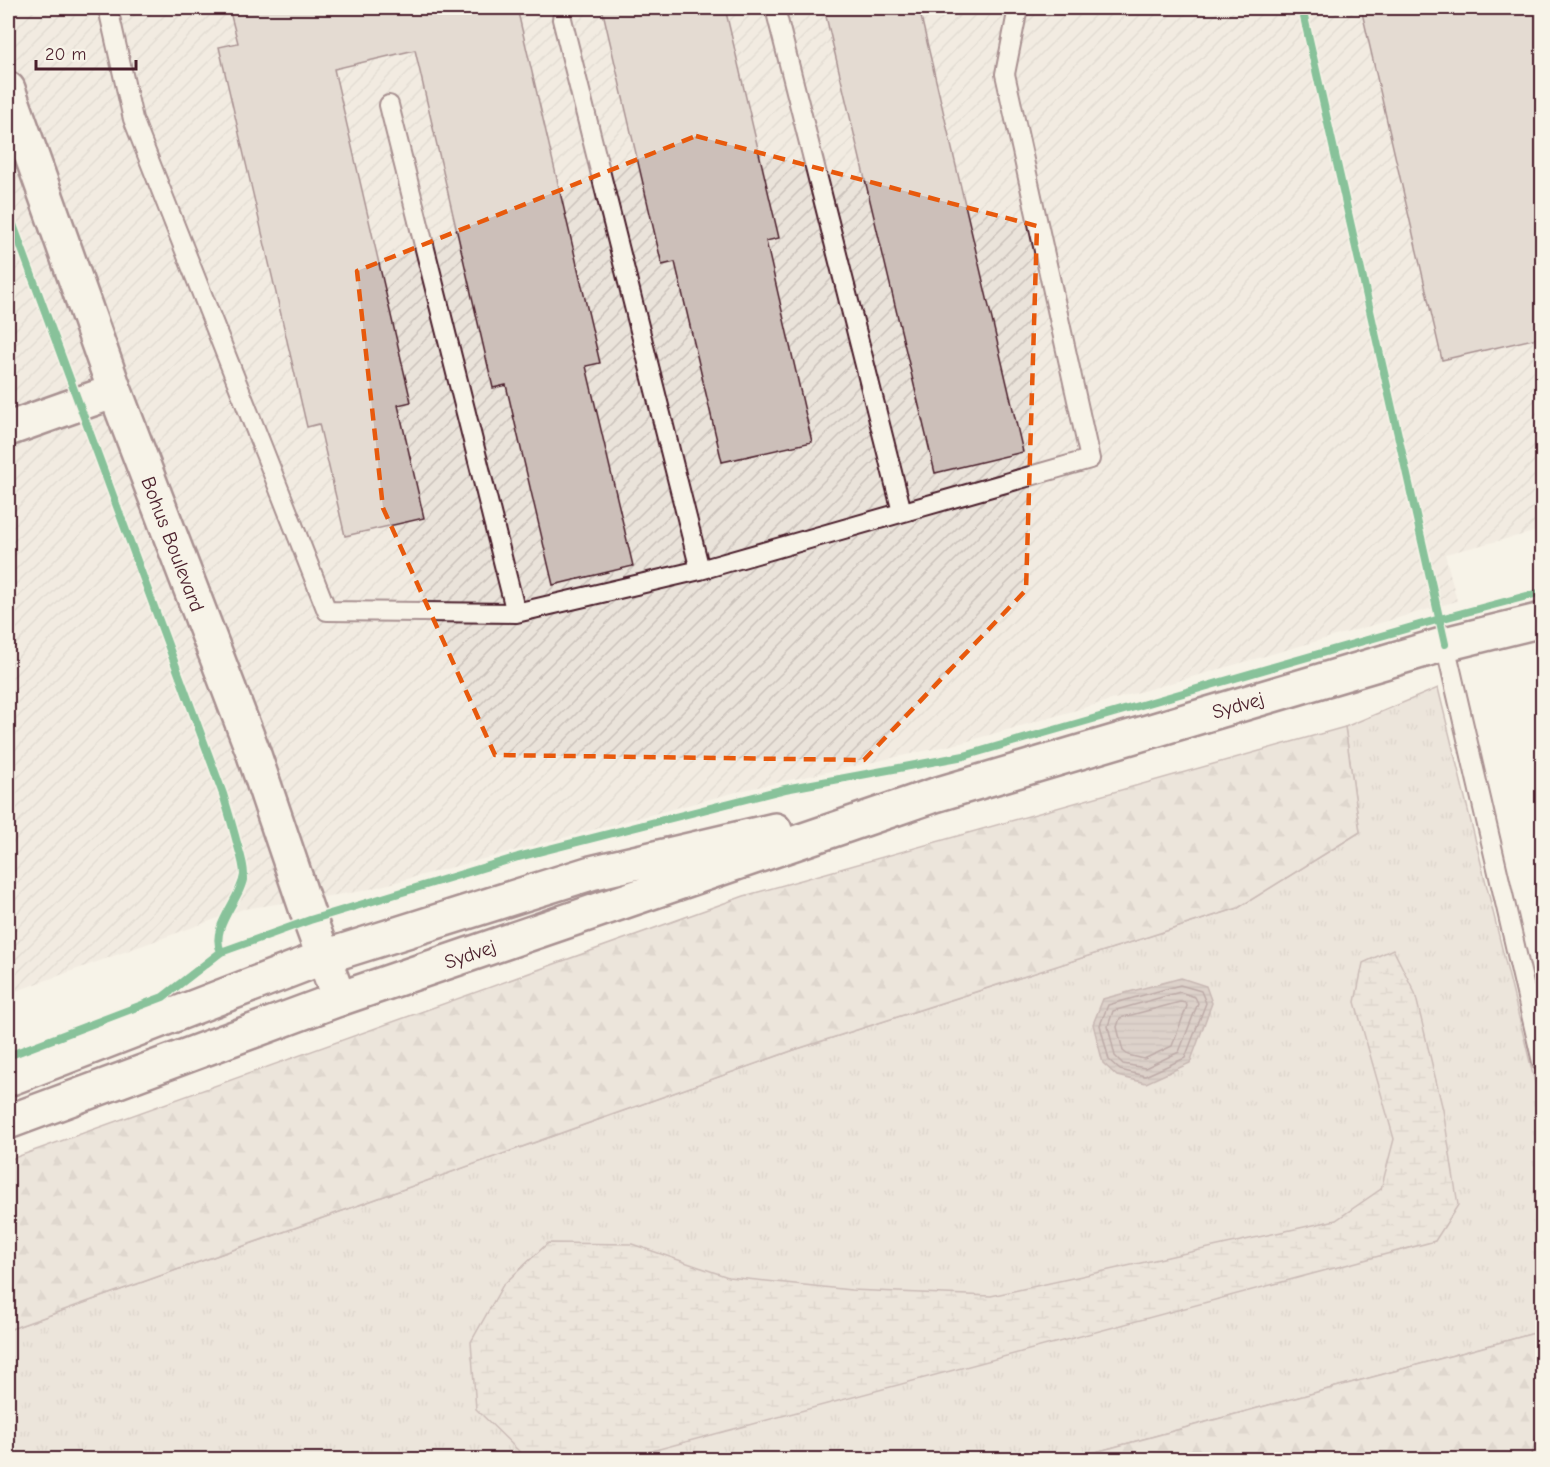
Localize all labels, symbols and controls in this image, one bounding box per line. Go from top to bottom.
scale bar [36,33,136,71]
text: 20 m [45,44,86,65]
street label: Bohus Boulevard [136,473,209,615]
street label: Sydvej [1210,687,1267,724]
street label: Sydvej [441,935,499,974]

